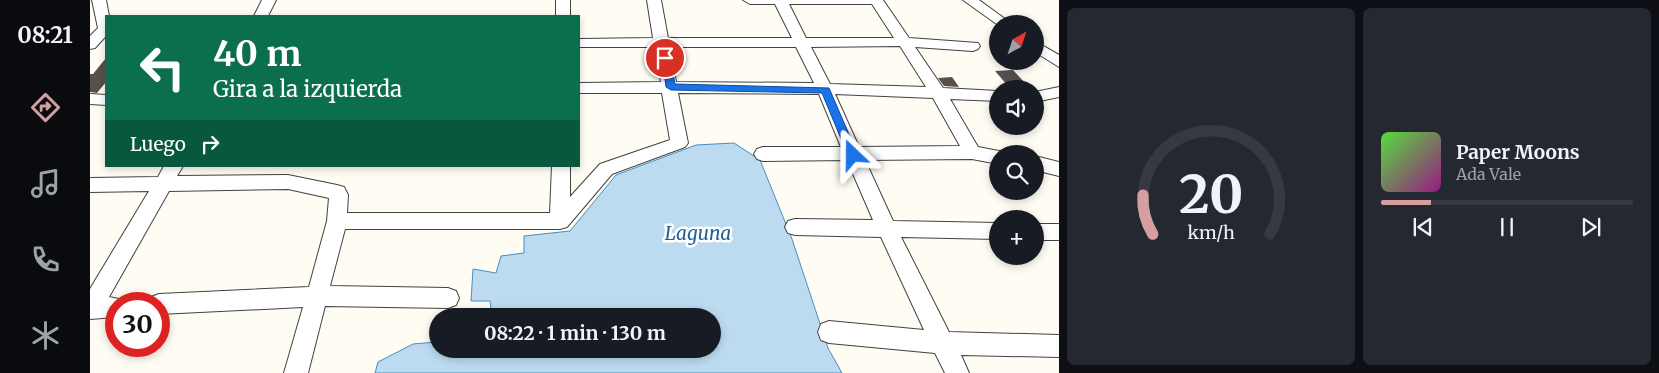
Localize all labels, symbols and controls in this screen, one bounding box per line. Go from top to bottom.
north arrow [989,15,1044,70]
map controls [989,15,1044,265]
text: 08:21 [17,21,73,49]
text: 40 m [213,32,301,76]
icon: left [130,35,195,100]
pin [644,37,686,79]
icon: arrive [651,44,679,72]
text: Gira a la izquierda [213,75,402,103]
button: sound [989,80,1044,135]
icon: directions [28,90,63,125]
position arrow [826,128,878,180]
icon: right [196,130,224,158]
text: Luego [130,132,186,156]
text: Paper Moons [1456,140,1580,164]
button: search [989,145,1044,200]
text: 20 [1179,162,1243,227]
text: Ada Vale [1456,164,1521,184]
icon: music [28,166,63,201]
button: + [989,210,1044,265]
icon: previous [1409,213,1437,241]
icon: pause [1493,213,1521,241]
icon: next [1577,213,1605,241]
water label: Laguna [665,221,731,245]
text: km/h [1187,221,1235,244]
icon: phone [28,242,63,277]
speed limit sign: 30 [105,292,170,357]
icon: climate [28,318,63,353]
text: 08:22 · 1 min · 130 m [484,321,666,345]

